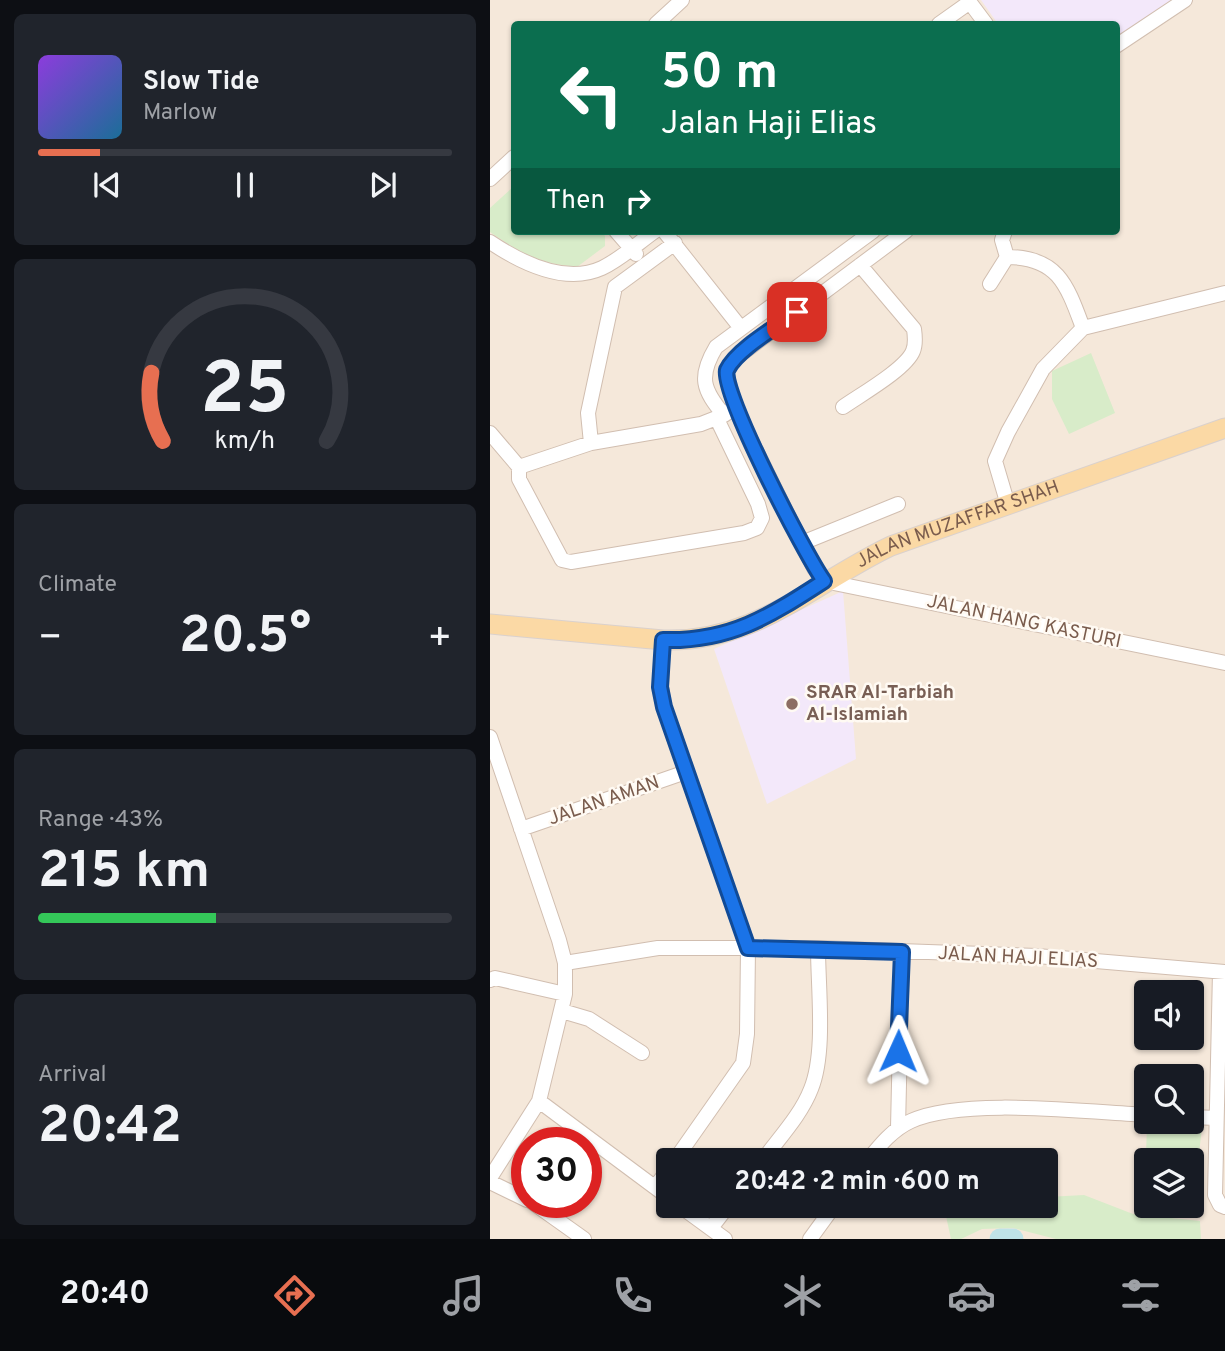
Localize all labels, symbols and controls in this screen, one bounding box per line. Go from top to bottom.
text: 50 m [661,44,778,106]
icon: left [546,49,637,140]
text: Slow Tide [143,66,260,99]
text: Marlow [143,99,217,128]
text: Jalan Haji Elias [661,105,877,145]
icon: previous [88,166,126,204]
icon: pause [226,166,264,204]
icon: next [364,166,402,204]
icon: right [619,182,657,220]
text: Then [546,185,605,218]
pin [767,282,827,342]
icon: arrive [778,293,816,331]
text: 25 [201,347,290,439]
text: km/h [215,425,275,457]
street label: JALAN MUZAFFAR SHAH [852,475,1063,574]
text: Climate [38,571,117,600]
street label: JALAN HANG KASTURI [925,590,1123,654]
text: 20.5° [179,605,311,671]
text: − [38,615,63,664]
text: + [427,615,452,664]
place label: SRAR Al-Tarbiah Al-Islamiah [806,681,954,727]
marker: SRAR Al-Tarbiah Al-Islamiah [784,696,800,712]
street label: JALAN AMAN [545,771,663,831]
text: Range · 43% [38,806,163,835]
text: 215 km [38,840,210,906]
street label: JALAN HAJI ELIAS [937,942,1099,974]
map controls [1134,980,1204,1218]
button: sound [1134,980,1204,1050]
position arrow [861,1014,935,1088]
text: Arrival [38,1061,107,1090]
button: search [1134,1064,1204,1134]
text: 20:42 [38,1095,182,1161]
speed limit sign: 30 [511,1127,602,1218]
button: layers [1134,1148,1204,1218]
text: 20:42 · 2 min · 600 m [734,1166,980,1199]
icon: directions [270,1271,319,1320]
icon: music [439,1271,488,1320]
icon: phone [608,1271,657,1320]
icon: climate [778,1271,827,1320]
icon: car [947,1271,996,1320]
icon: filters [1116,1271,1165,1320]
text: 20:40 [60,1275,150,1315]

